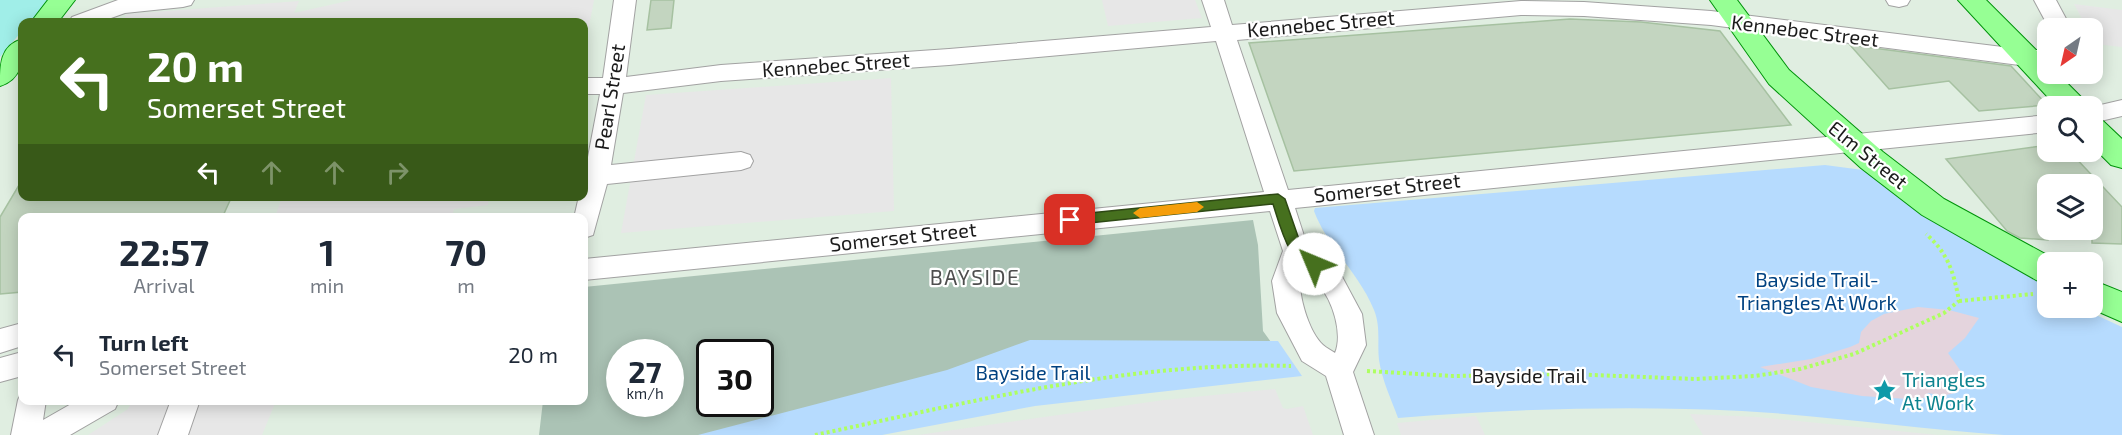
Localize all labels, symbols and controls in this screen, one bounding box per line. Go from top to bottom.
street label: Kennebec Street [1246,5,1396,41]
street label: Kennebec Street [1730,9,1881,51]
north arrow [2037,18,2103,84]
map controls [2037,18,2103,318]
text: 20 m [147,40,244,90]
icon: left [48,42,126,120]
street label: Pearl Street [589,42,629,152]
street label: Kennebec Street [761,47,911,81]
text: Somerset Street [147,91,346,123]
button: search [2037,96,2103,162]
street label: Elm Street [1824,115,1913,194]
icon: left [192,156,225,189]
icon: ahead [255,156,288,189]
icon: ahead [318,156,351,189]
icon: right [381,156,414,189]
street label: Somerset Street [1312,167,1462,207]
button: layers [2037,174,2103,240]
pin [1044,194,1095,245]
icon: arrive [1053,203,1086,236]
street label: Somerset Street [828,216,978,256]
text: 22:57 [119,230,209,273]
text: 1 [319,230,335,273]
text: 70 [445,230,487,273]
position arrow [1282,232,1346,296]
button: + [2037,252,2103,318]
district label: BAYSIDE [930,264,1020,289]
park label: Bayside Trail- Triangles At Work [1737,267,1897,314]
text: Arrival [134,273,194,297]
text: min [310,273,344,297]
text: m [457,273,475,297]
text: Turn left [99,329,188,355]
icon: left [48,338,81,371]
speed limit sign: 30 [696,339,774,417]
text: 20 m [508,341,558,367]
text: 27 [628,353,662,389]
text: Somerset Street [99,355,246,379]
park label: Bayside Trail [976,360,1091,384]
street label: Bayside Trail [1472,363,1587,387]
place label: Triangles At Work [1902,367,1985,414]
place icon: Triangles At Work [1871,378,1897,404]
text: km/h [626,384,664,402]

